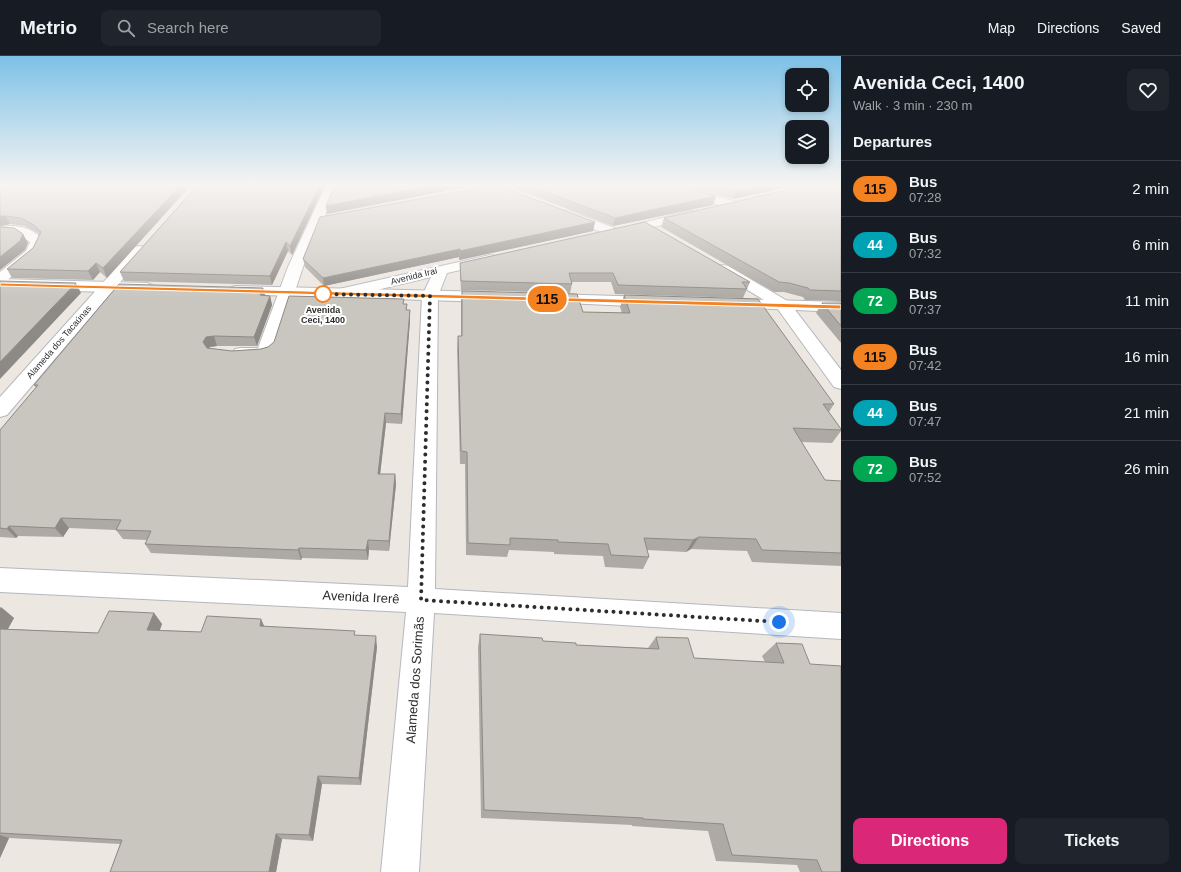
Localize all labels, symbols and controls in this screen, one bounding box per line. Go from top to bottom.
search box [101,10,381,46]
text: Metrio [20,17,77,38]
icon: search [115,17,137,39]
text: Search here [147,19,229,36]
text: Map [988,20,1015,36]
text: Directions [1037,20,1099,36]
text: Saved [1121,20,1161,36]
map controls [785,68,829,164]
button: locate [785,68,829,112]
button: heart [1127,69,1169,111]
text: Avenida Ceci, 1400 [853,72,1024,93]
text: Walk · 3 min · 230 m [853,98,972,113]
button: layers [785,120,829,164]
text: Departures [853,133,932,150]
text: Bus [909,173,937,190]
text: 2 min [1132,180,1169,197]
text: 115 [864,181,886,197]
text: 07:28 [909,190,942,205]
text: Bus [909,229,937,246]
text: 6 min [1132,236,1169,253]
text: 44 [867,237,883,253]
text: 07:32 [909,246,942,261]
street label: Avenida Iraí [390,265,439,287]
marker: Avenida Ceci, 1400 [314,285,332,303]
text: Bus [909,285,937,302]
line badge: 115 [524,286,570,312]
text: 115 [536,291,558,307]
text: 11 min [1125,292,1169,309]
text: 72 [867,293,883,309]
text: 07:37 [909,302,942,317]
street label: Alameda dos Tacaúnas [25,303,94,381]
place label: Avenida Ceci, 1400 [301,305,345,325]
text: Bus [909,341,937,358]
text: 16 min [1124,348,1169,365]
text: 115 [864,349,886,365]
text: 07:42 [909,358,942,373]
text: Bus [909,397,937,414]
text: 21 min [1124,404,1169,421]
text: 44 [867,405,883,421]
text: 07:47 [909,414,942,429]
text: Bus [909,453,937,470]
text: 26 min [1124,460,1169,477]
text: 72 [867,461,883,477]
text: 07:52 [909,470,942,485]
street label: Avenida Irerê [322,587,400,607]
your location [769,612,789,632]
street label: Alameda dos Sorimãs [403,616,427,744]
button: Directions [853,818,1007,864]
button: Tickets [1015,818,1169,864]

